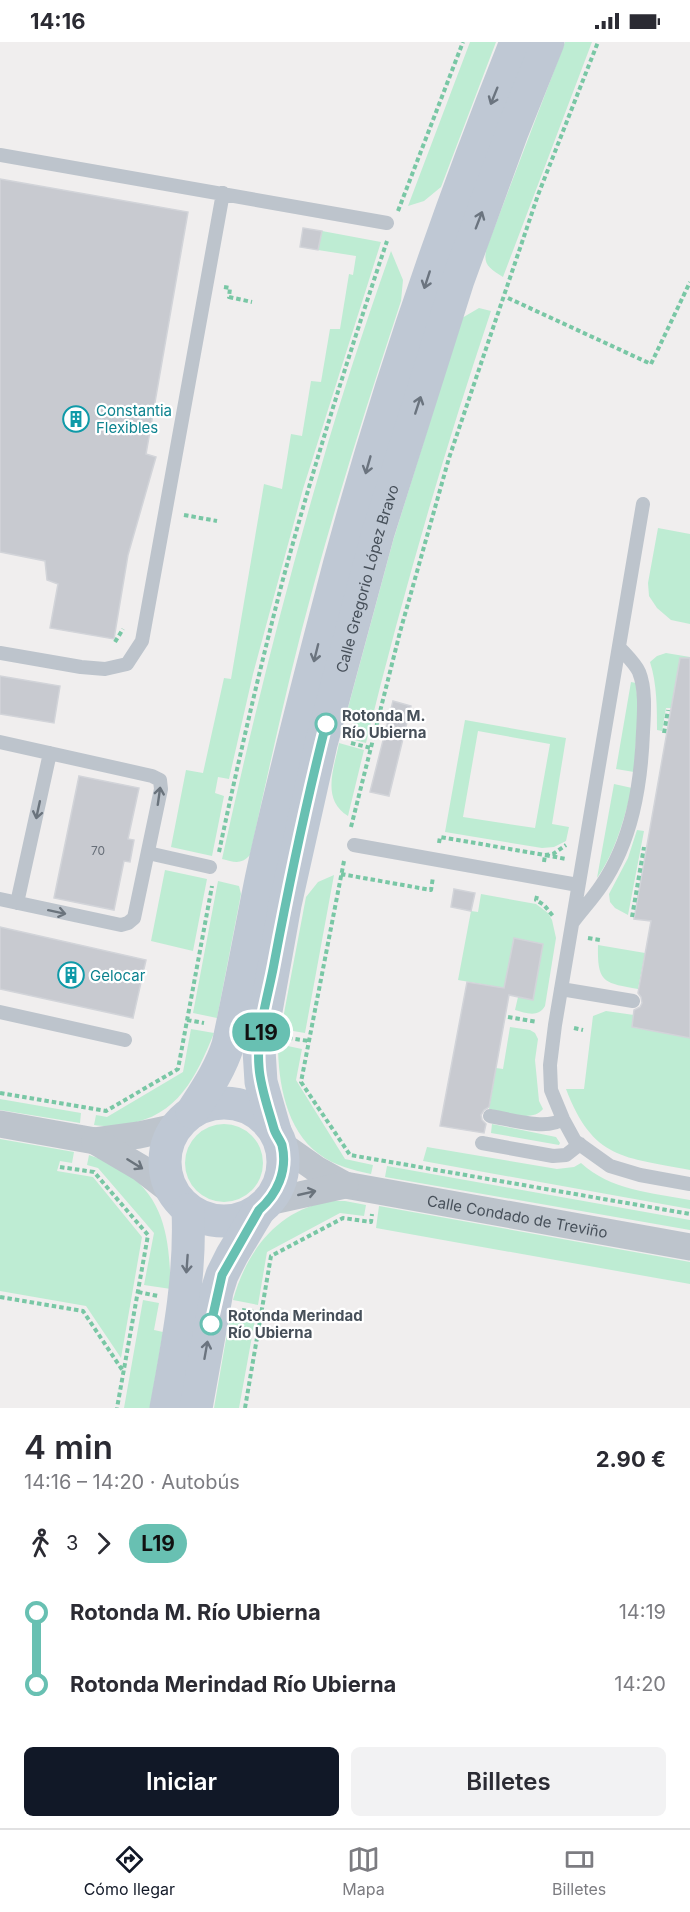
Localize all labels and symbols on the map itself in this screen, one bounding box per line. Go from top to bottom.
one-way arrow [488,87,499,105]
one-way arrow [475,211,486,230]
one-way arrow [421,270,432,289]
one-way arrow [413,396,424,415]
place label: Constantia Flexibles [96,401,172,437]
building icon: Constantia Flexibles [61,404,91,434]
one-way arrow [362,455,373,474]
street label: Calle Gregorio López Bravo [331,482,402,675]
one-way arrow [310,643,322,662]
place label: Rotonda M. Río Ubierna [342,706,426,742]
marker: Rotonda M. Río Ubierna [315,713,337,735]
one-way arrow [154,786,165,806]
one-way arrow [31,801,43,820]
house number: 70 [91,843,105,858]
one-way arrow [47,906,66,918]
building icon: Gelocar [56,960,86,990]
place label: Gelocar [90,966,146,985]
line badge: L19 [226,1012,296,1052]
one-way arrow [126,1159,143,1171]
one-way arrow [296,1187,316,1198]
street label: Calle Condado de Treviño [426,1190,609,1242]
one-way arrow [182,1253,193,1273]
place label: Rotonda Merindad Río Ubierna [228,1306,363,1342]
marker: Rotonda Merindad Río Ubierna [200,1313,222,1335]
one-way arrow [201,1341,212,1361]

